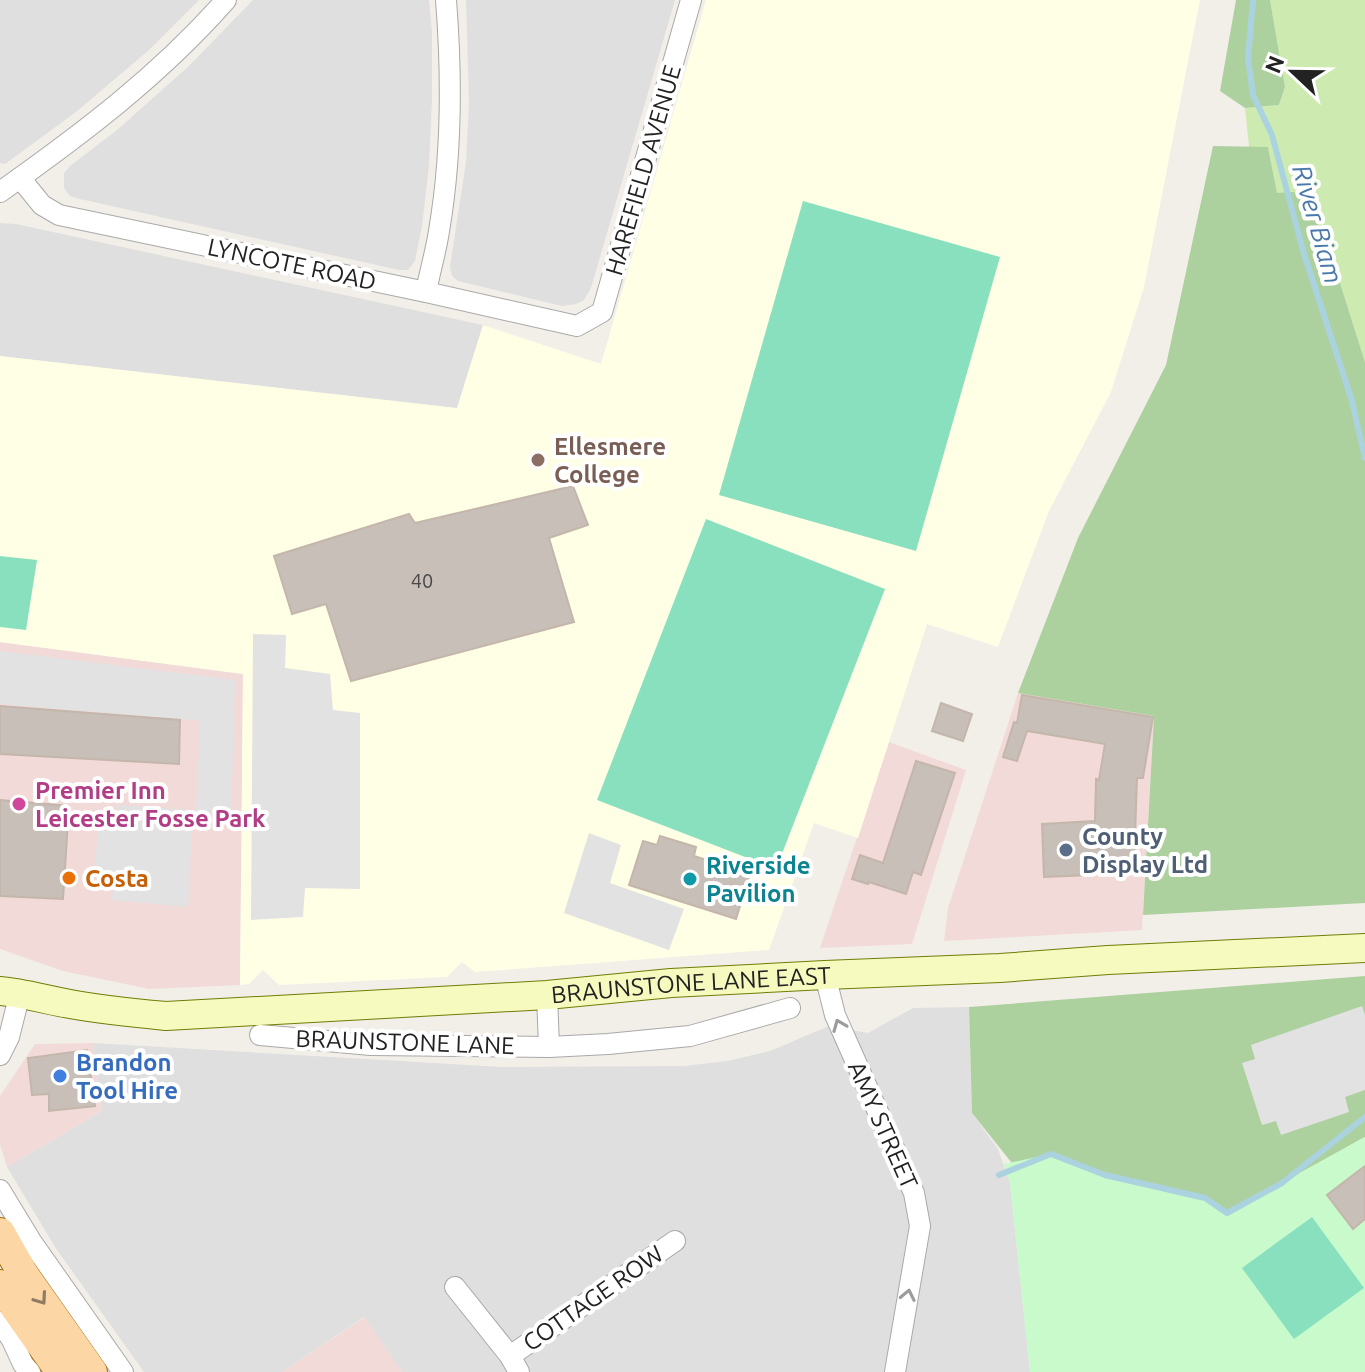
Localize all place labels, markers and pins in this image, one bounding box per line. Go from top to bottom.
place label: Ellesmere College [554,433,666,488]
marker: Ellesmere College [529,451,547,469]
place label: Premier Inn Leicester Fosse Park [35,777,266,832]
marker: Premier Inn Leicester Fosse Park [10,795,28,813]
place label: County Display Ltd [1082,823,1208,878]
marker: County Display Ltd [1057,841,1075,859]
place label: Riverside Pavilion [706,852,811,907]
place label: Costa [85,865,149,892]
marker: Costa [60,869,78,887]
marker: Riverside Pavilion [681,870,699,888]
place label: Brandon Tool Hire [76,1049,178,1104]
marker: Brandon Tool Hire [51,1067,69,1085]

